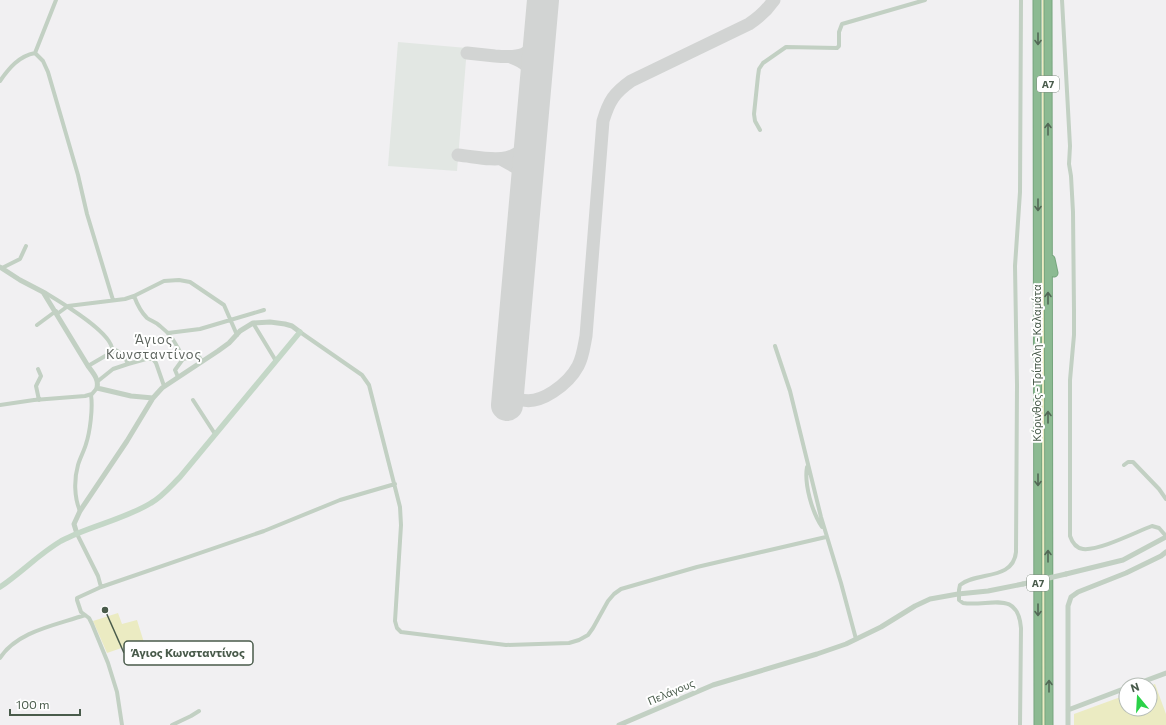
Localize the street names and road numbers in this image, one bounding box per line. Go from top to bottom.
road number: Α7 [1037,76,1059,92]
street label: Κόρινθος - Τρίπολη - Καλαμάτα [1030,284,1043,442]
road number: Α7 [1027,575,1049,591]
street label: Πελάγους [645,676,696,707]

